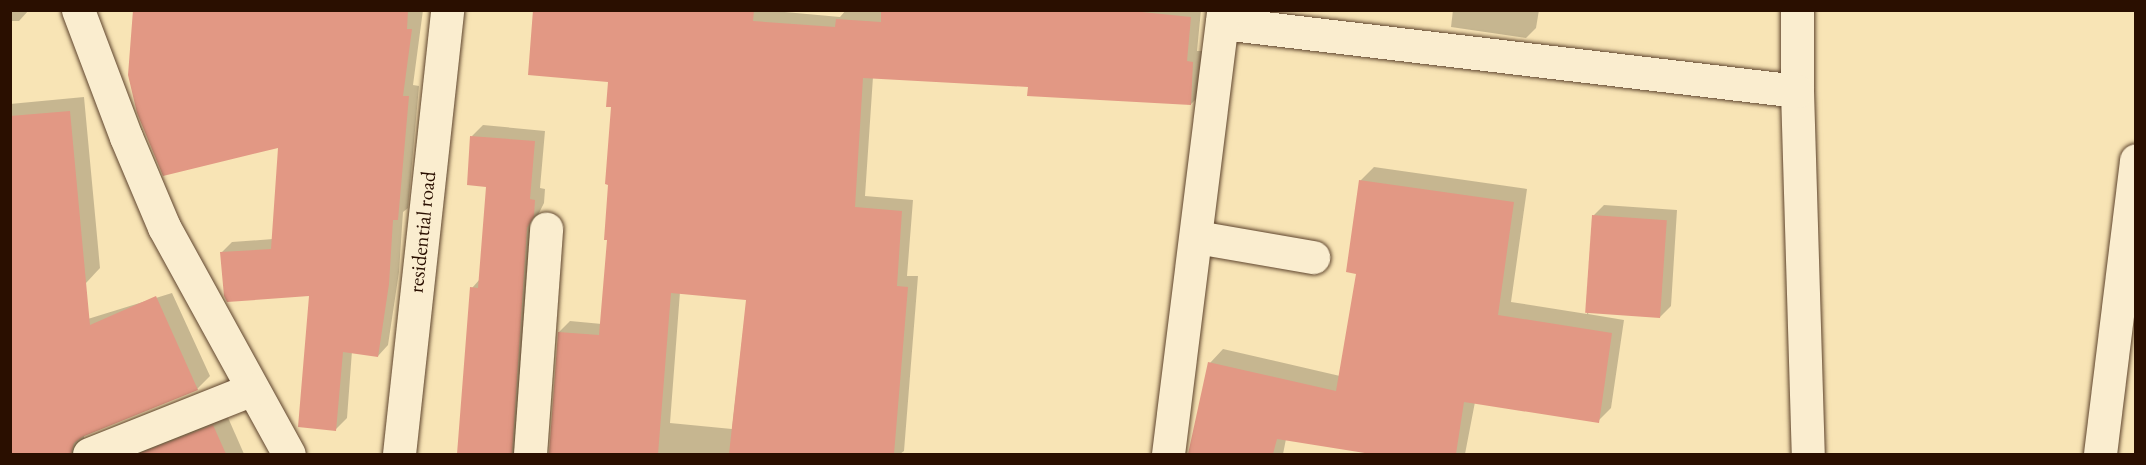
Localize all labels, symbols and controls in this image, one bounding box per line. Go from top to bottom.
street label: residential road [403,170,441,294]

